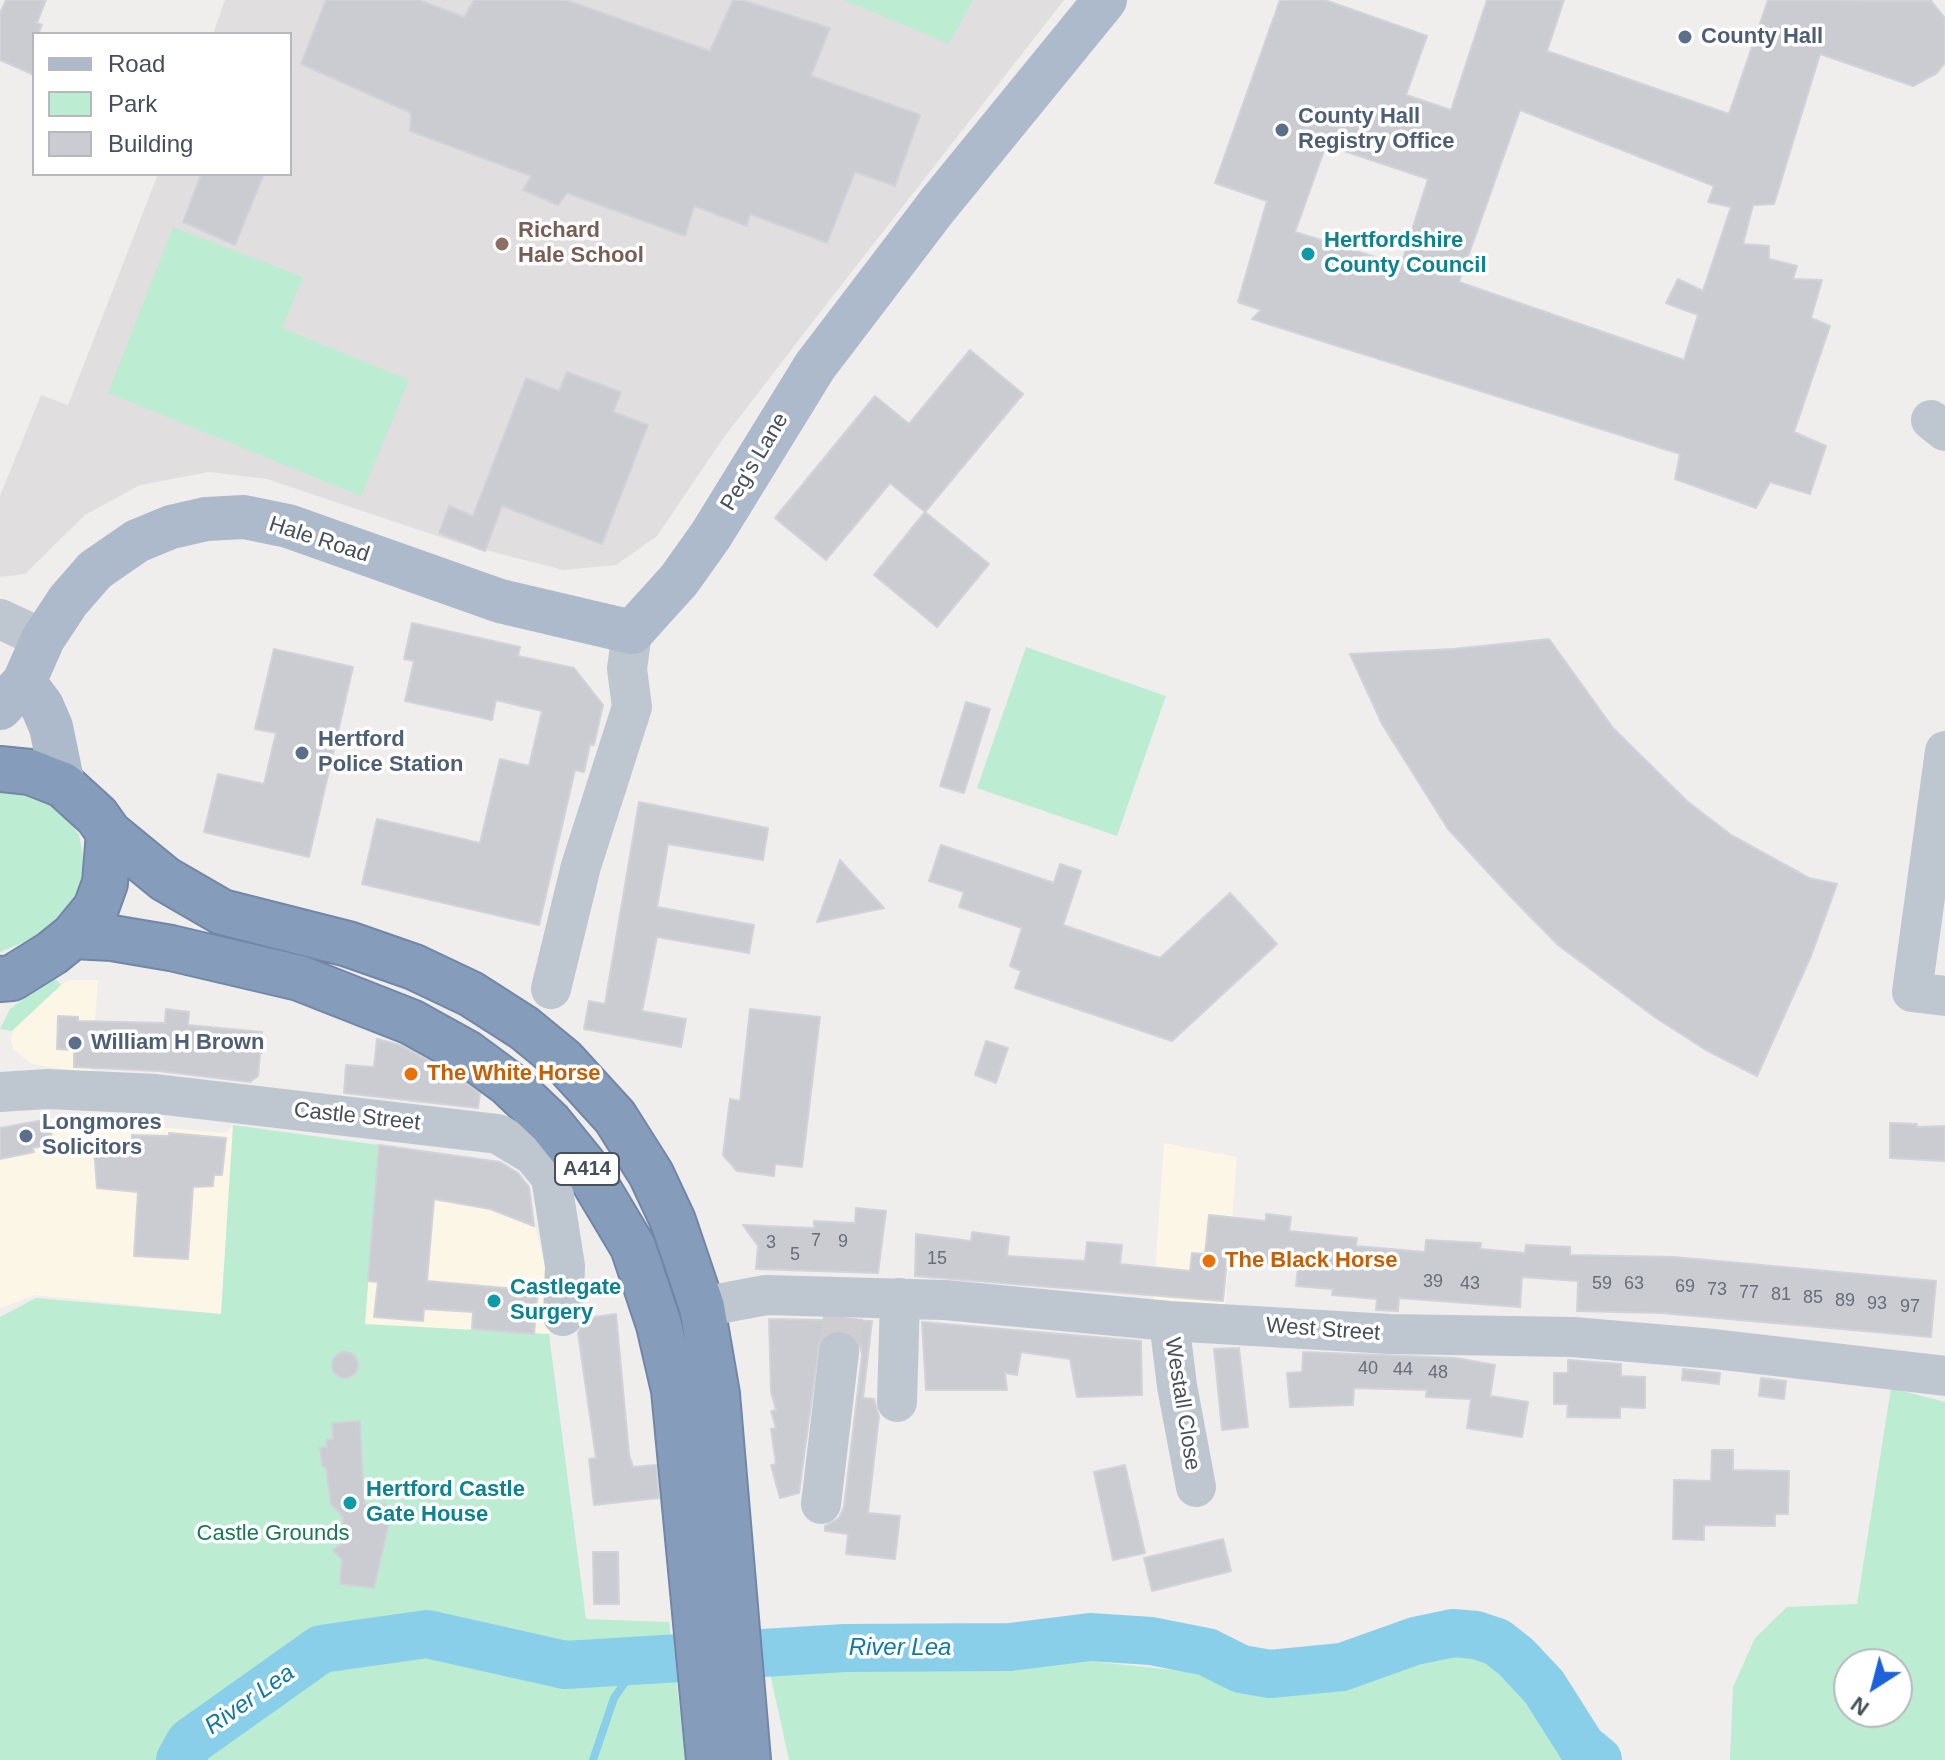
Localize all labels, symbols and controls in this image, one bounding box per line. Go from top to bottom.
place label: County Hall [1701,24,1823,50]
marker: County Hall [1676,28,1694,46]
legend [32,32,292,176]
text: Road [108,50,165,77]
text: Park [108,90,157,117]
place label: County Hall Registry Office [1298,104,1454,156]
marker: County Hall Registry Office [1273,121,1291,139]
text: Building [108,130,193,157]
place label: Richard Hale School [518,218,644,270]
place label: Hertfordshire County Council [1324,228,1487,280]
marker: Richard Hale School [493,235,511,253]
marker: Hertfordshire County Council [1299,245,1317,263]
street label: Peg's Lane [716,408,794,516]
street label: Hale Road [265,511,373,569]
place label: Hertford Police Station [318,727,463,778]
marker: Hertford Police Station [293,744,311,762]
place label: William H Brown [91,1030,264,1056]
marker: William H Brown [66,1034,84,1052]
place label: The White Horse [427,1061,601,1087]
marker: The White Horse [402,1065,420,1083]
street label: Castle Street [292,1097,422,1137]
place label: Longmores Solicitors [42,1110,162,1162]
marker: Longmores Solicitors [17,1127,35,1145]
road number: A414 [555,1153,619,1185]
house number: 7 [811,1230,821,1252]
house number: 9 [838,1231,848,1253]
house number: 3 [766,1232,776,1254]
house number: 5 [790,1244,800,1266]
house number: 15 [927,1248,947,1270]
place label: The Black Horse [1225,1248,1397,1274]
marker: The Black Horse [1200,1252,1218,1270]
house number: 39 [1423,1271,1443,1293]
house number: 43 [1460,1273,1480,1295]
house number: 59 [1592,1273,1612,1295]
house number: 63 [1624,1273,1644,1295]
place label: Castlegate Surgery [510,1275,621,1326]
house number: 69 [1675,1276,1695,1298]
house number: 73 [1707,1279,1727,1301]
house number: 77 [1739,1282,1759,1304]
house number: 81 [1771,1284,1791,1306]
house number: 85 [1803,1287,1823,1309]
house number: 89 [1835,1290,1855,1312]
marker: Castlegate Surgery [485,1292,503,1310]
house number: 93 [1867,1293,1887,1315]
house number: 97 [1900,1296,1920,1318]
street label: West Street [1265,1313,1381,1347]
street label: Westall Close [1158,1336,1206,1472]
house number: 40 [1358,1358,1378,1380]
house number: 44 [1393,1359,1413,1381]
house number: 48 [1428,1362,1448,1384]
place label: Hertford Castle Gate House [366,1477,525,1528]
marker: Hertford Castle Gate House [341,1494,359,1512]
park label: Castle Grounds [197,1521,349,1547]
water label: River Lea [849,1634,951,1662]
north arrow [1833,1648,1913,1728]
water label: River Lea [200,1659,300,1741]
text: N [1846,1691,1874,1721]

